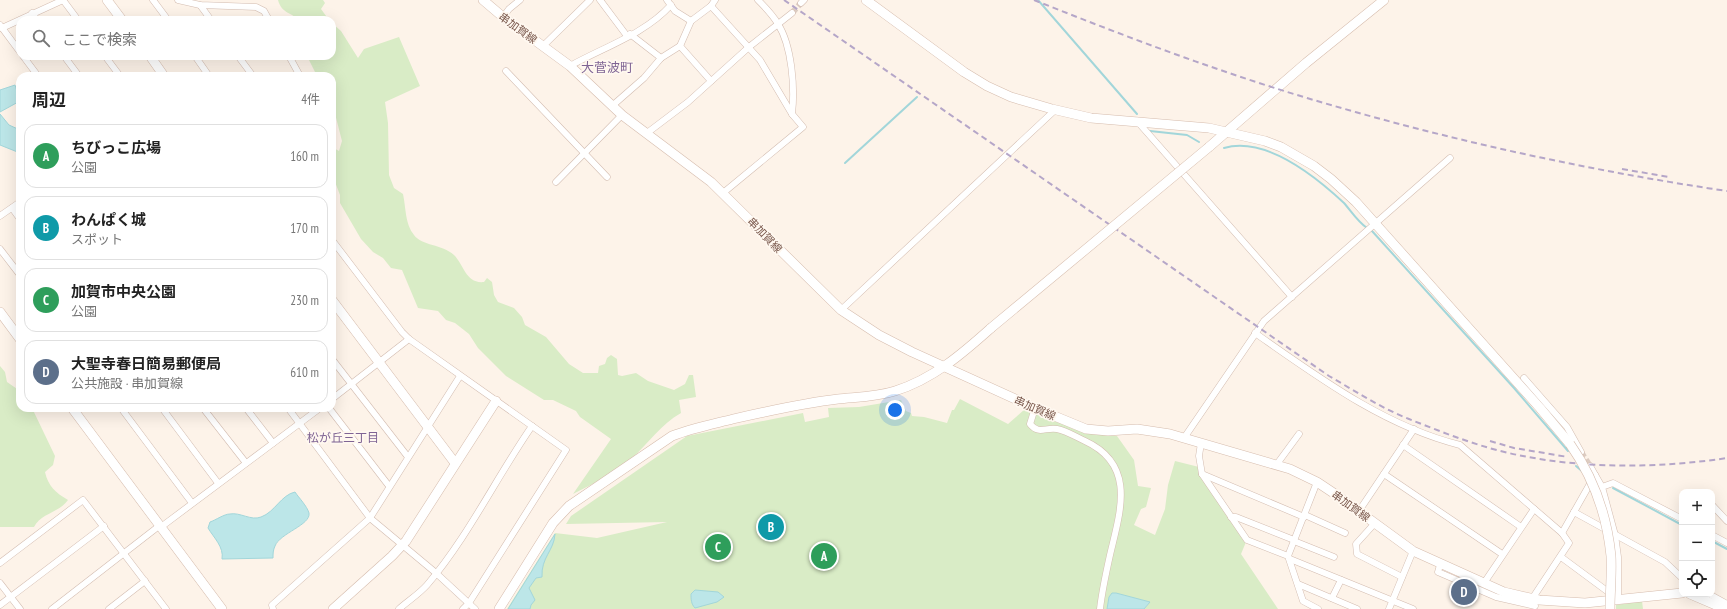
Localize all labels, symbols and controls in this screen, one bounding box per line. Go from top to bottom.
street label: 串加賀線 [496,9,540,47]
search box [16,16,336,60]
icon: search [30,27,52,49]
text: ここで検索 [62,30,137,49]
district label: 大菅波町 [581,59,633,76]
text: 周辺 [32,89,66,111]
text: 4件 [301,91,320,108]
text: ちびっこ広場 [71,138,161,157]
text: A [43,148,49,165]
text: 160 m [290,148,319,165]
text: 公園 [71,159,97,176]
text: わんぱく城 [71,210,146,229]
street label: 串加賀線 [745,214,785,256]
text: B [43,220,49,237]
text: 170 m [290,220,319,237]
text: スポット [71,231,123,248]
text: 加賀市中央公園 [71,282,176,301]
text: C [43,292,49,309]
text: 230 m [290,292,319,309]
text: 公園 [71,303,97,320]
text: 大聖寺春日簡易郵便局 [71,354,221,373]
text: D [43,364,49,381]
text: 610 m [290,364,319,381]
text: 公共施設 · 串加賀線 [71,375,183,392]
street label: 串加賀線 [1012,393,1058,423]
your location [885,400,905,420]
district label: 松が丘三丁目 [307,430,379,445]
street label: 串加賀線 [1329,487,1373,525]
map controls [1679,489,1715,597]
button: + [1679,489,1715,525]
pin: B [758,512,784,542]
button: − [1679,525,1715,561]
pin: C [705,532,731,562]
pin: A [811,541,837,571]
button: locate [1679,561,1715,597]
pin: D [1451,577,1477,607]

